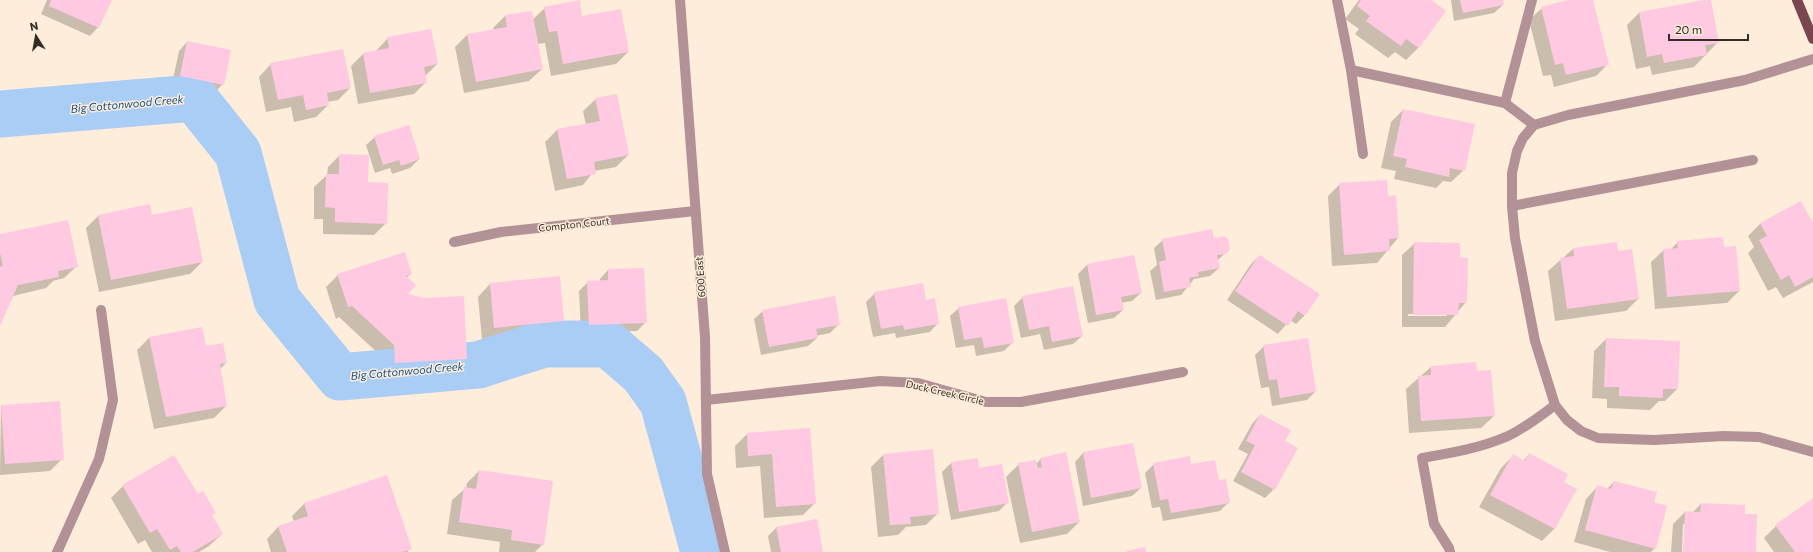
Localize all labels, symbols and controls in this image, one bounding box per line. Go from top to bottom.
north arrow [16,16,56,56]
scale bar [1669,16,1748,42]
text: N [29,19,39,33]
text: 20 m [1675,22,1702,36]
water label: Big Cottonwood Creek [70,92,185,115]
street label: Compton Court [538,214,610,234]
street label: 600 East [693,256,707,298]
water label: Big Cottonwood Creek [350,359,465,382]
street label: Duck Creek Circle [905,377,985,407]

